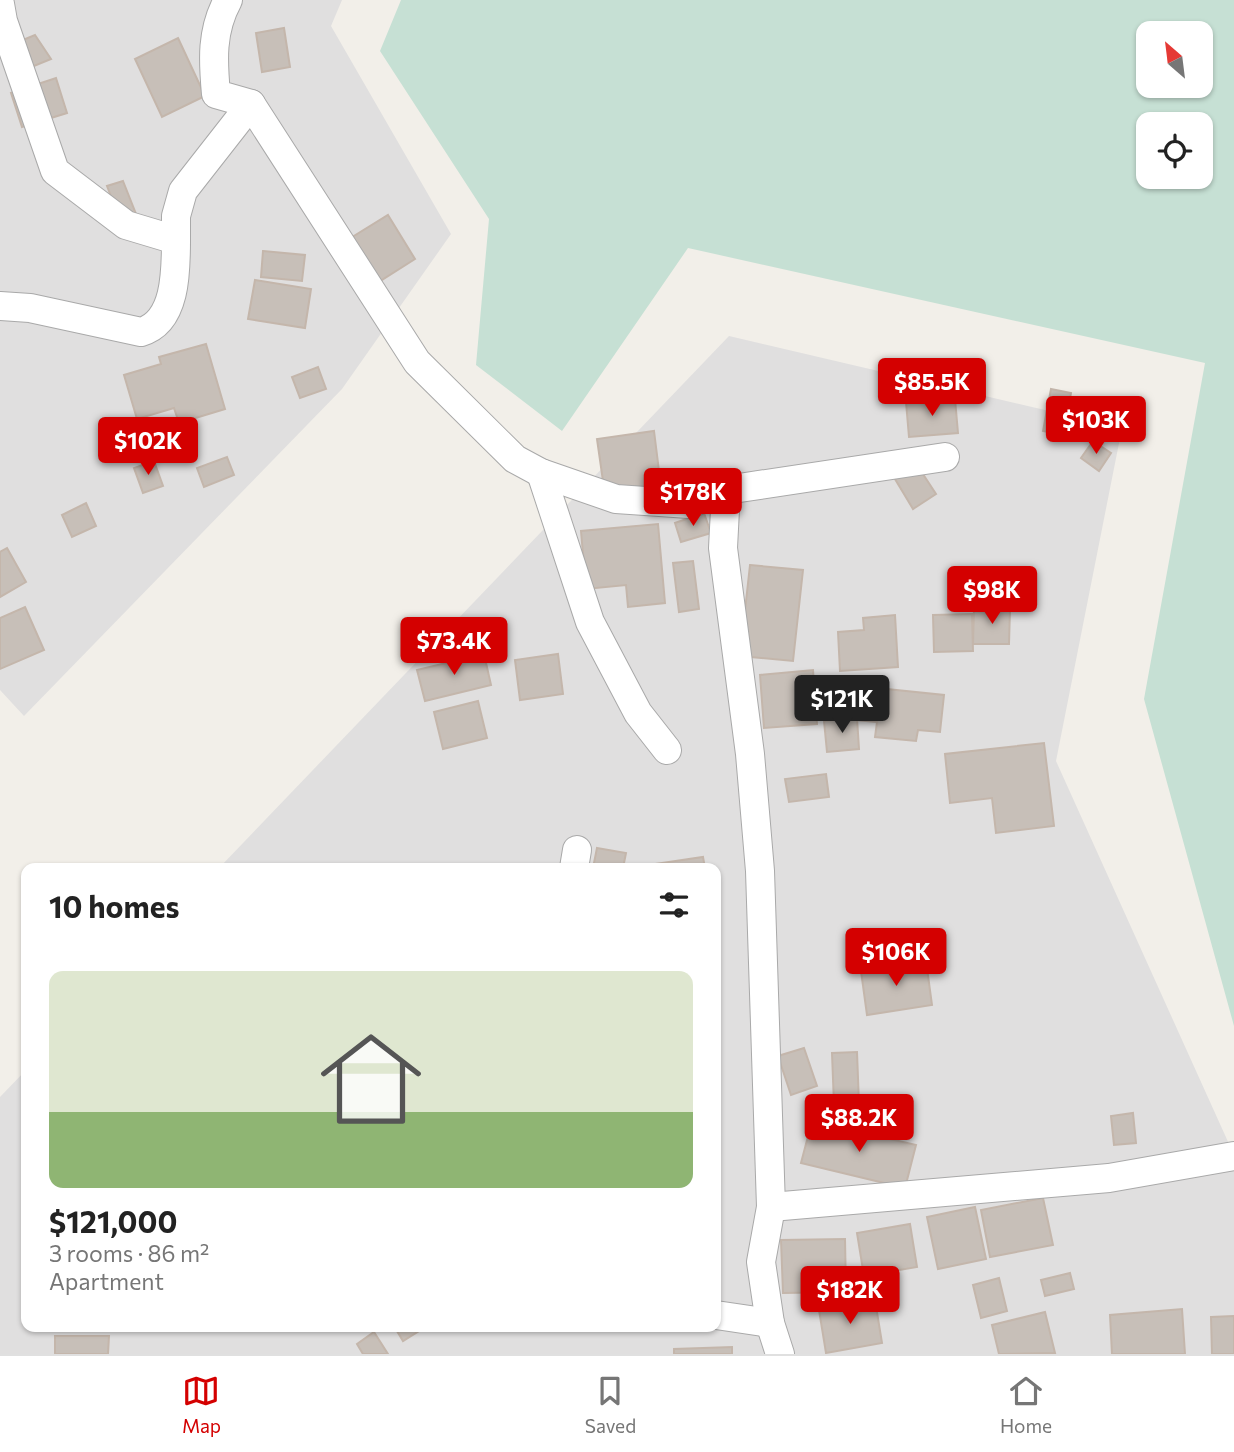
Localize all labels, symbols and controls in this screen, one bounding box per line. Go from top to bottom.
north arrow [1136,21,1213,98]
map controls [1136,21,1213,189]
button: locate [1136,112,1213,189]
pin: $85.5K [875,358,989,418]
text: $85.5K [894,367,970,395]
pin: $103K [1047,396,1145,456]
text: $103K [1062,405,1130,433]
pin: $102K [99,418,197,477]
text: $102K [114,426,182,454]
pin: $178K [644,468,742,528]
text: $178K [660,477,726,505]
pin: $98K [951,566,1033,626]
text: $98K [963,575,1021,603]
pin: $73.4K [397,618,511,677]
text: $73.4K [416,626,492,654]
pin: $121K [793,676,891,735]
text: $121K [810,684,874,712]
icon: filters [655,886,693,924]
text: 10 homes [49,887,179,924]
pin: $106K [847,928,945,988]
text: $106K [861,937,931,965]
icon: home [308,1016,434,1142]
pin: $88.2K [802,1094,916,1154]
text: $88.2K [821,1103,897,1131]
text: $121,000 [49,1202,177,1239]
text: 3 rooms · 86 m² [49,1239,209,1267]
pin: $182K [801,1266,899,1326]
text: Apartment [49,1267,164,1295]
text: $182K [817,1275,883,1303]
tab: Map [182,1372,221,1437]
tab: Saved [585,1372,636,1437]
tab: Home [1000,1372,1052,1437]

